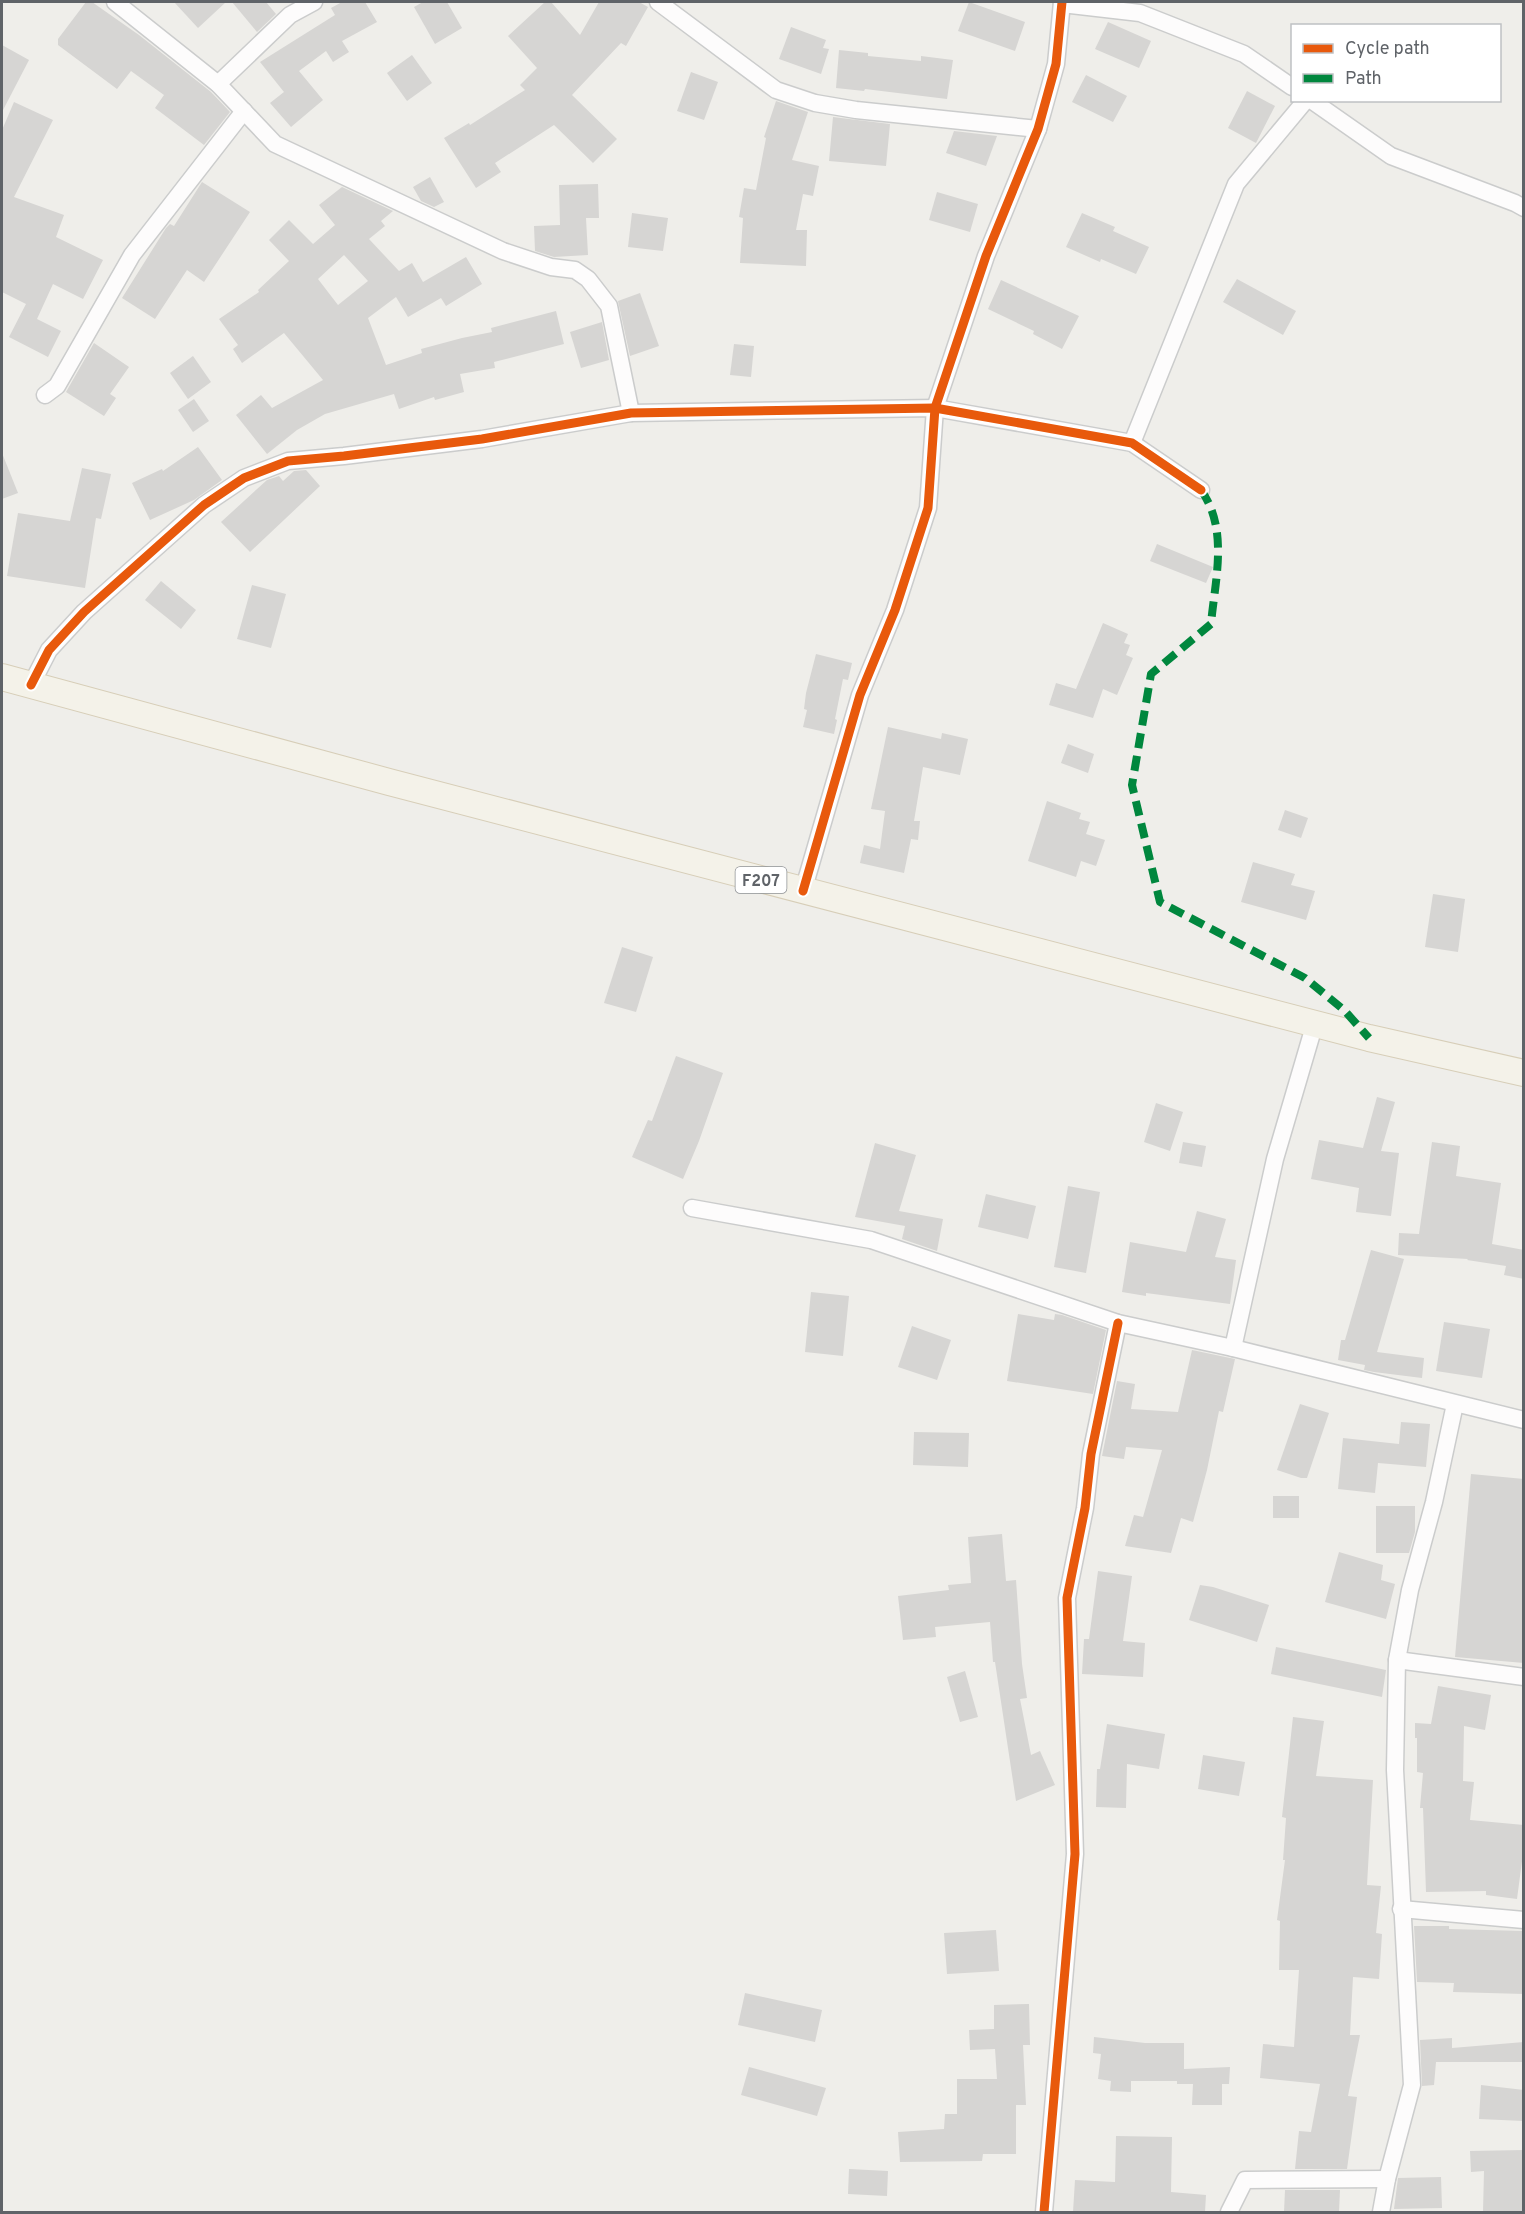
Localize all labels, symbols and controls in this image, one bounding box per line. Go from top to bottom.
legend [1291,24,1501,102]
text: Cycle path [1345,38,1430,61]
text: Path [1345,68,1382,91]
road number: F207 [736,867,786,893]

